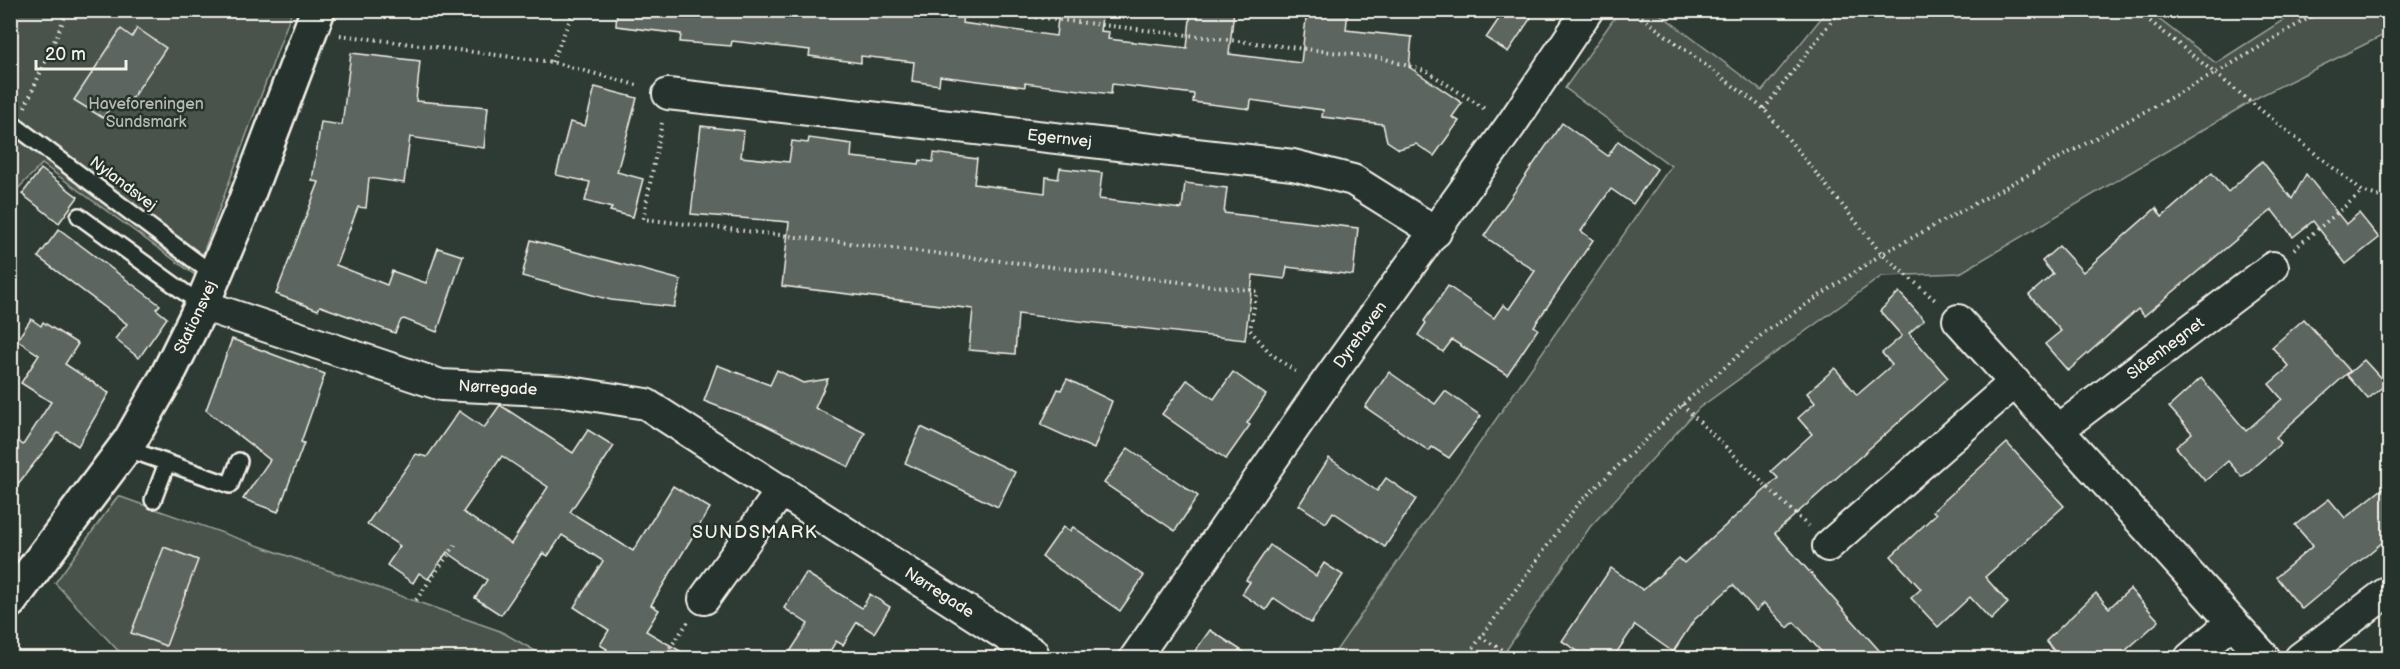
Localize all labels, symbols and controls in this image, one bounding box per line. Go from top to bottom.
scale bar [36,33,126,71]
text: 20 m [45,44,86,65]
park label: Haveforeningen Sundsmark [88,95,204,132]
street label: Egernvej [1026,125,1093,152]
street label: Nylandsvej [86,153,160,215]
street label: Stationsvej [170,278,221,357]
street label: Dyrehaven [1330,298,1391,372]
street label: Slåenhegnet [2123,313,2208,384]
street label: Nørregade [458,376,538,399]
district label: SUNDSMARK [692,522,818,543]
street label: Nørregade [901,563,978,622]

